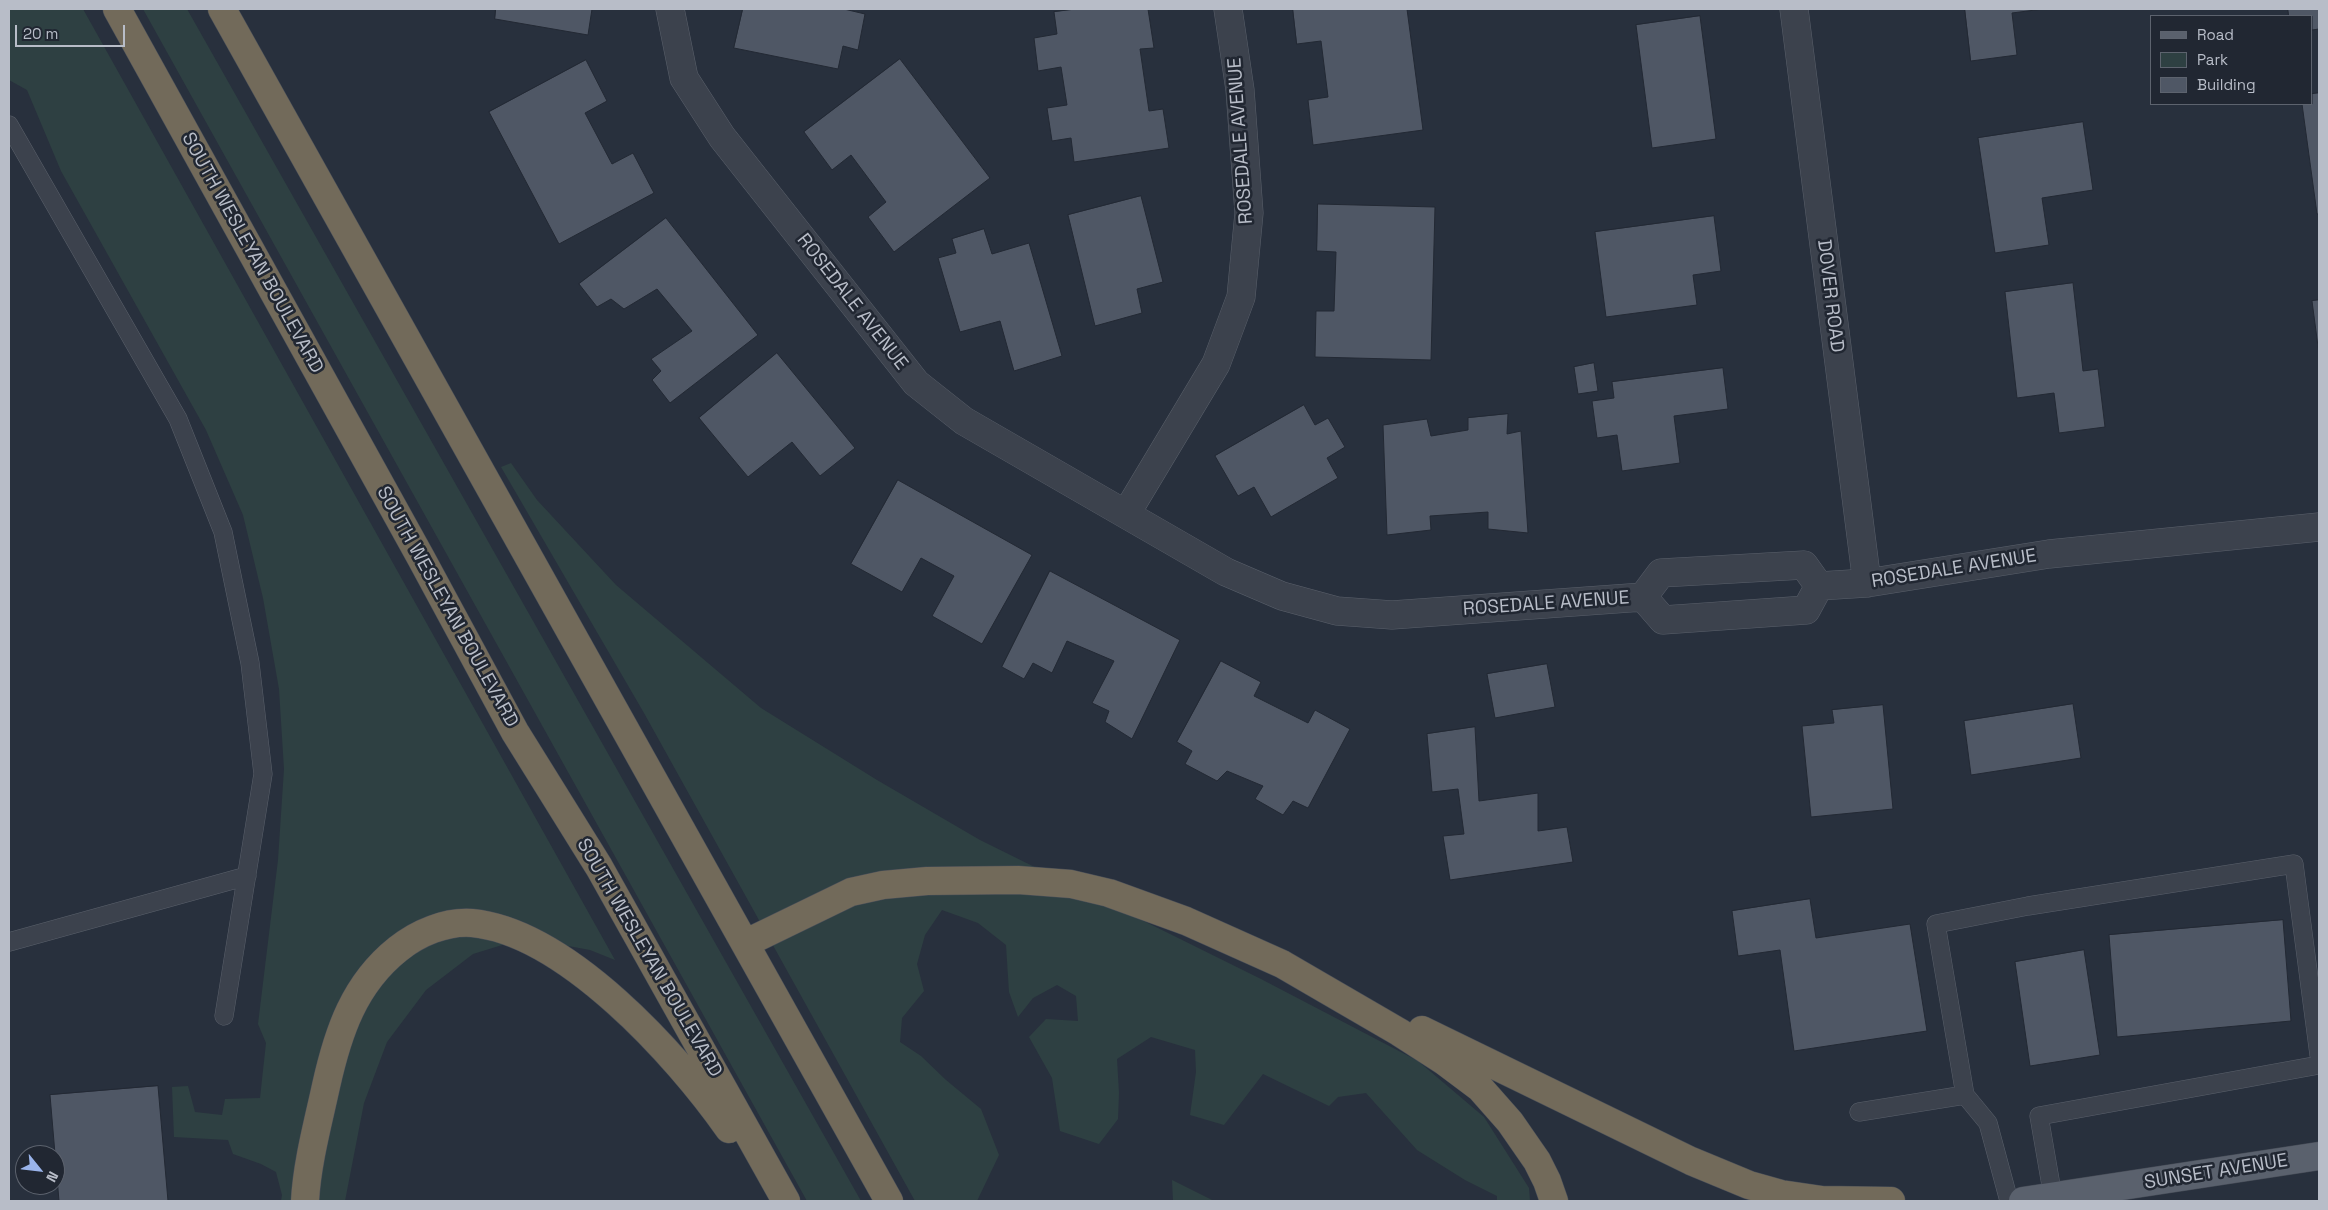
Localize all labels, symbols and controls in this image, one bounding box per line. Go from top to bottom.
scale bar [18,15,128,47]
legend [2150,15,2313,105]
text: 20 m [23,24,58,43]
text: Road [2197,25,2234,44]
text: Park [2197,50,2228,69]
street label: ROSEDALE AVENUE [1224,57,1258,225]
text: Building [2197,75,2256,94]
street label: SOUTH WESLEYAN BOULEVARD [176,129,328,377]
street label: ROSEDALE AVENUE [792,229,912,375]
street label: DOVER ROAD [1812,238,1848,354]
street label: SOUTH WESLEYAN BOULEVARD [371,483,523,731]
street label: ROSEDALE AVENUE [1870,545,2038,593]
street label: ROSEDALE AVENUE [1462,587,1630,621]
street label: SOUTH WESLEYAN BOULEVARD [571,835,727,1081]
north arrow [15,1145,65,1195]
street label: SUNSET AVENUE [2143,1149,2289,1195]
text: N [42,1168,62,1185]

